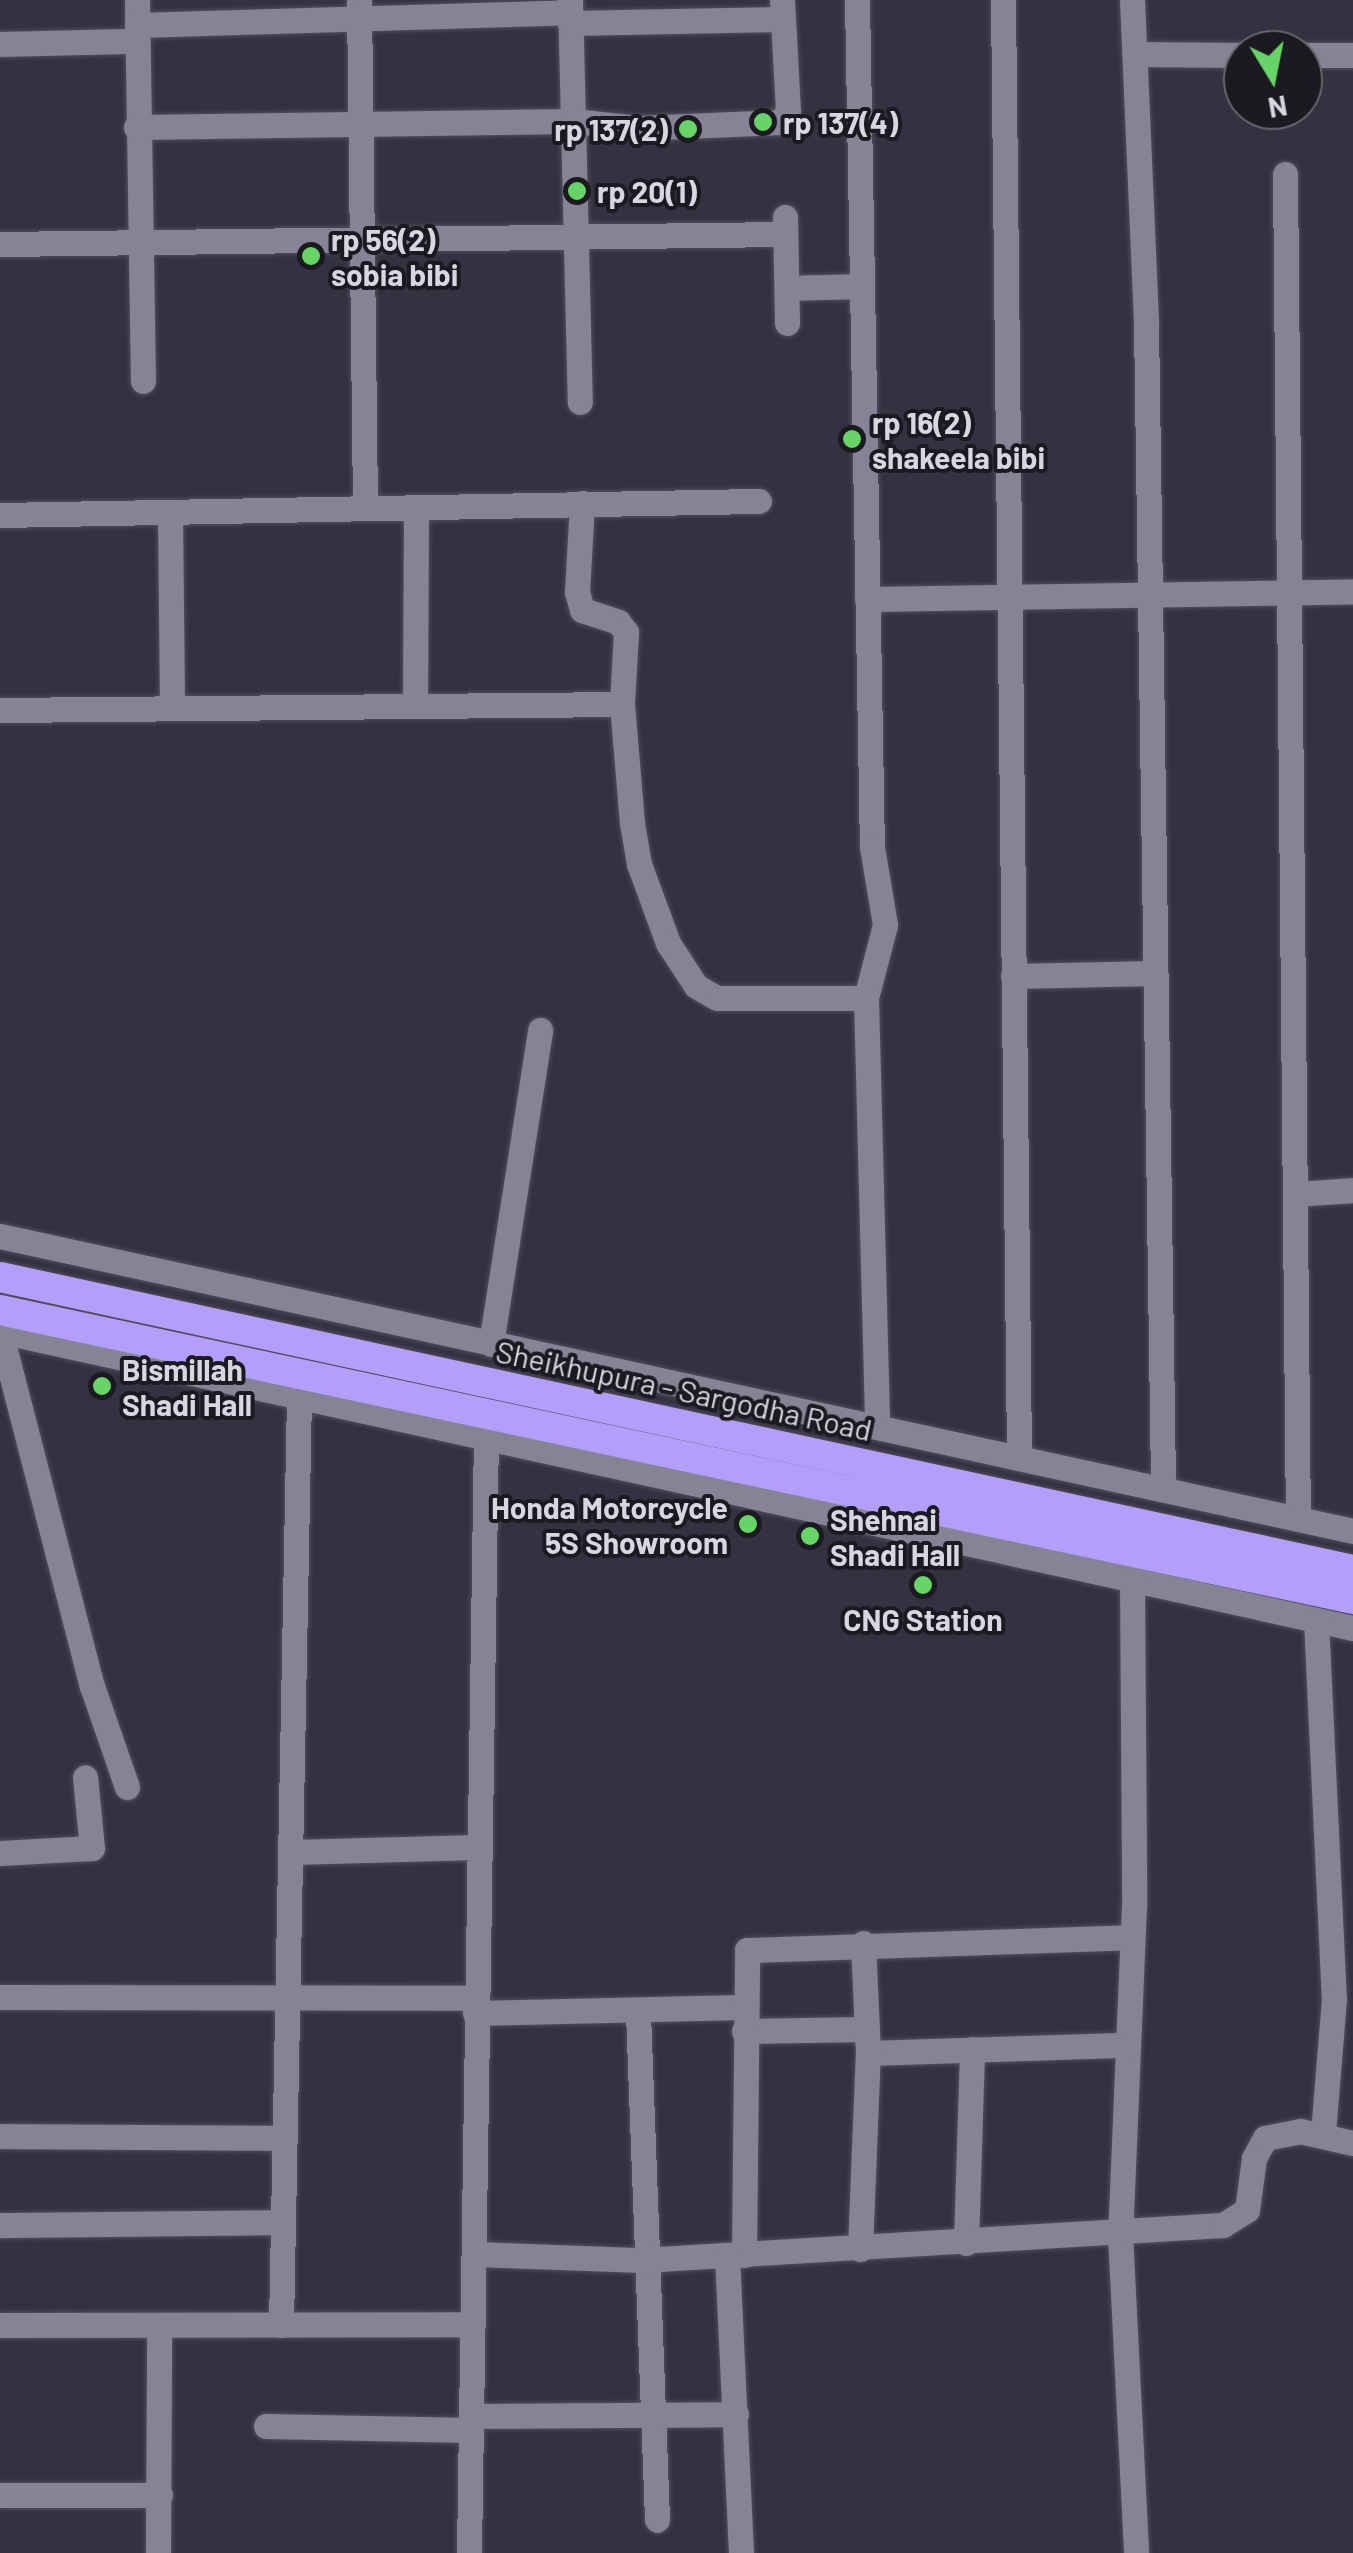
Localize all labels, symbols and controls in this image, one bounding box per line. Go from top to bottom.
north arrow [1223,30,1323,130]
text: N [1266,89,1290,126]
place label: rp 137(4) [783,104,898,140]
place label: rp 137(2) [554,111,668,147]
marker: rp 137(4) [752,111,774,133]
marker: rp 137(2) [677,118,699,140]
place label: rp 20(1) [597,173,697,209]
marker: rp 20(1) [566,180,588,202]
place label: rp 56(2) sobia bibi [331,221,458,292]
marker: rp 56(2) sobia bibi [300,245,322,267]
place label: rp 16(2) shakeela bibi [872,404,1045,474]
marker: rp 16(2) shakeela bibi [841,428,863,450]
street label: Sheikhupura - Sargodha Road [493,1333,875,1447]
place label: Bismillah Shadi Hall [122,1351,252,1422]
marker: Bismillah Shadi Hall [91,1375,113,1397]
place label: Honda Motorcycle 5S Showroom [491,1489,728,1560]
place label: Shehnai Shadi Hall [830,1501,960,1572]
marker: Honda Motorcycle 5S Showroom [737,1513,759,1535]
marker: Shehnai Shadi Hall [799,1525,821,1547]
marker: CNG Station [912,1574,934,1596]
place label: CNG Station [843,1601,1003,1637]

